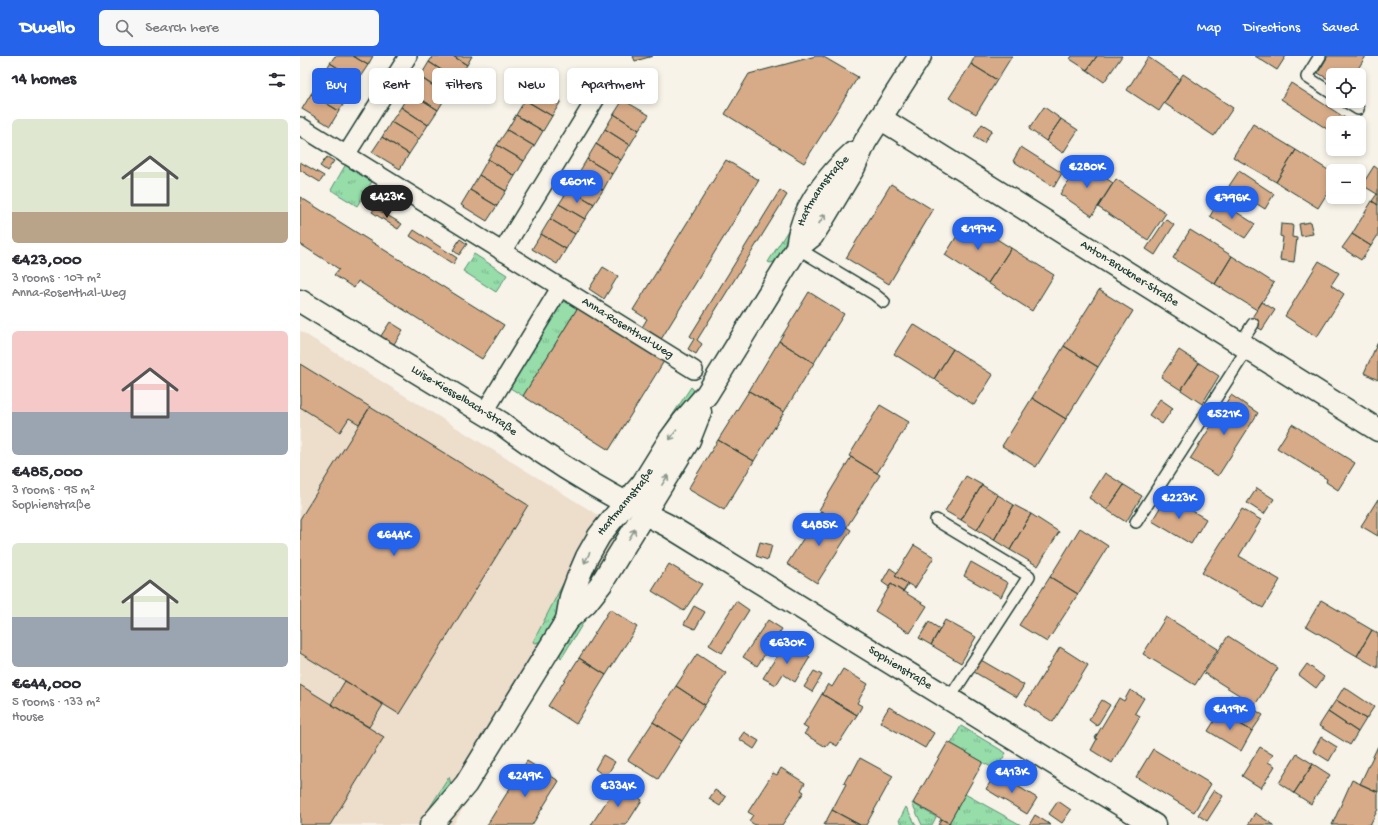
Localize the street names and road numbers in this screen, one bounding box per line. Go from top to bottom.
street label: Hartmannstraße [795,152,853,228]
street label: Anton-Bruckner-Straße [1077,238,1182,311]
street label: Anna-Rosenthal-Weg [579,295,676,363]
street label: Luise-Kiesselbach-Straße [408,363,520,440]
street label: Hartmannstraße [595,465,658,539]
street label: Sophienstraße [865,643,935,694]

